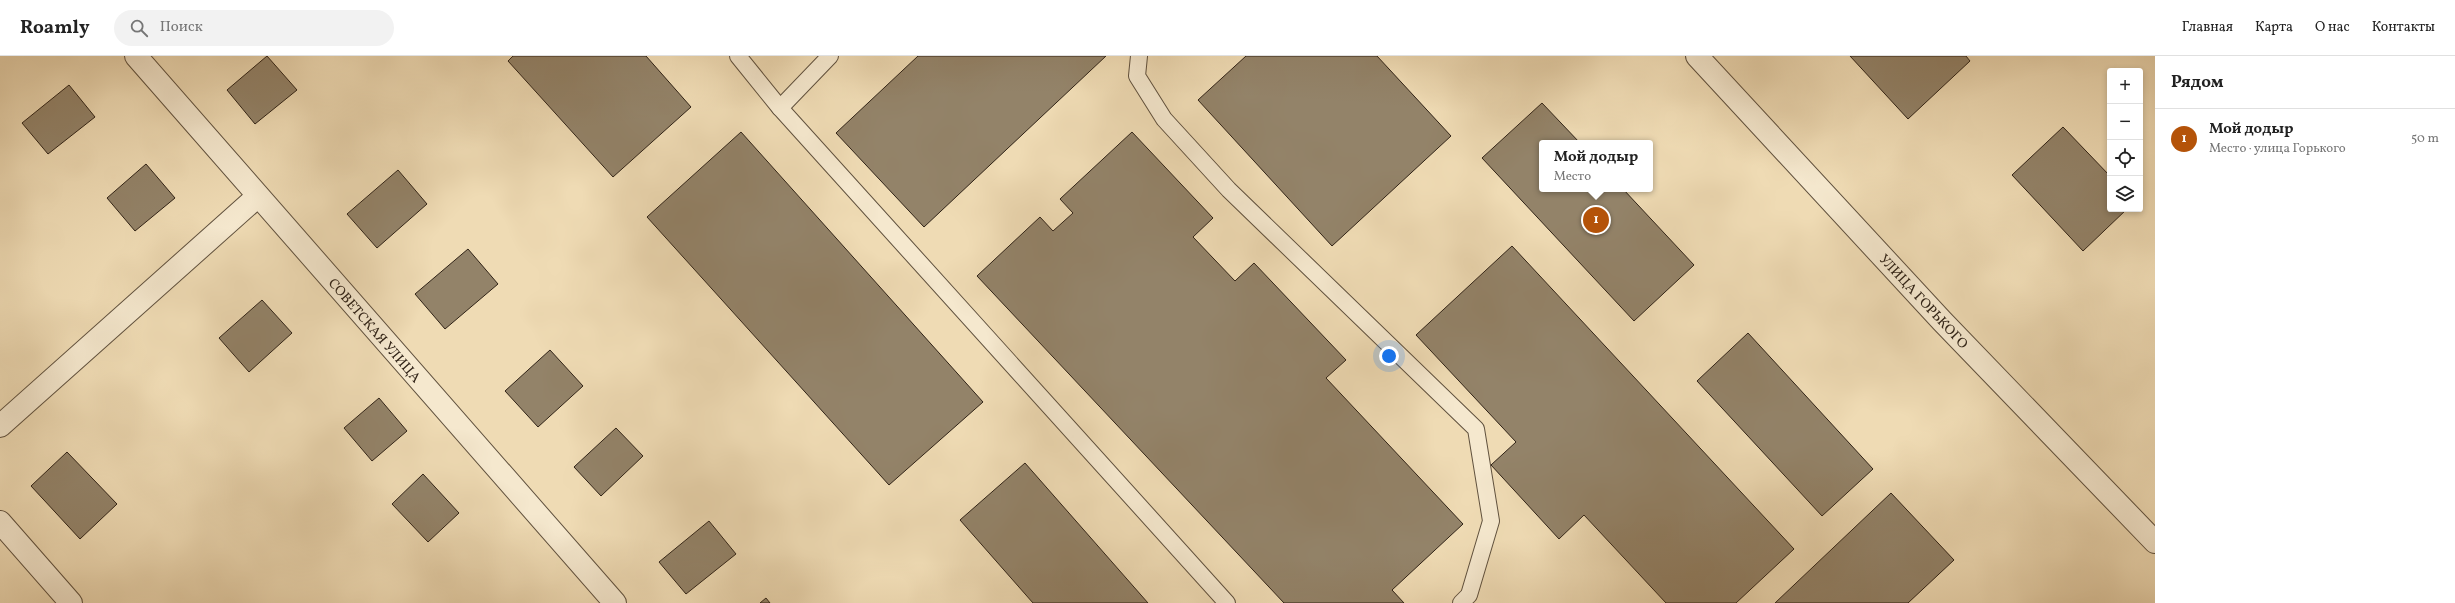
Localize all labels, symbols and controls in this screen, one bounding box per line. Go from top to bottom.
search box [114,10,394,46]
text: Roamly [20,15,90,41]
icon: search [128,17,150,39]
text: Поиск [160,17,203,38]
text: Главная [2182,18,2233,37]
text: Карта [2255,18,2293,37]
text: О нас [2315,18,2350,37]
text: Контакты [2372,18,2435,37]
map controls [2107,68,2143,212]
button: + [2107,68,2143,104]
text: Рядом [2171,71,2224,94]
button: − [2107,104,2143,140]
text: Мой додыр [2209,119,2293,140]
text: 1 [2181,130,2187,148]
text: 50 m [2411,130,2439,148]
popup [1539,140,1653,192]
button: locate [2107,140,2143,176]
text: Место · улица Горького [2209,140,2346,158]
text: Мой додыр [1554,147,1638,168]
text: Место [1554,168,1591,186]
button: layers [2107,176,2143,212]
pin: 1 [1583,205,1609,235]
street label: УЛИЦА ГОРЬКОГО [1874,251,1972,353]
street label: СОВЕТСКАЯ УЛИЦА [323,275,425,387]
your location [1379,346,1399,366]

